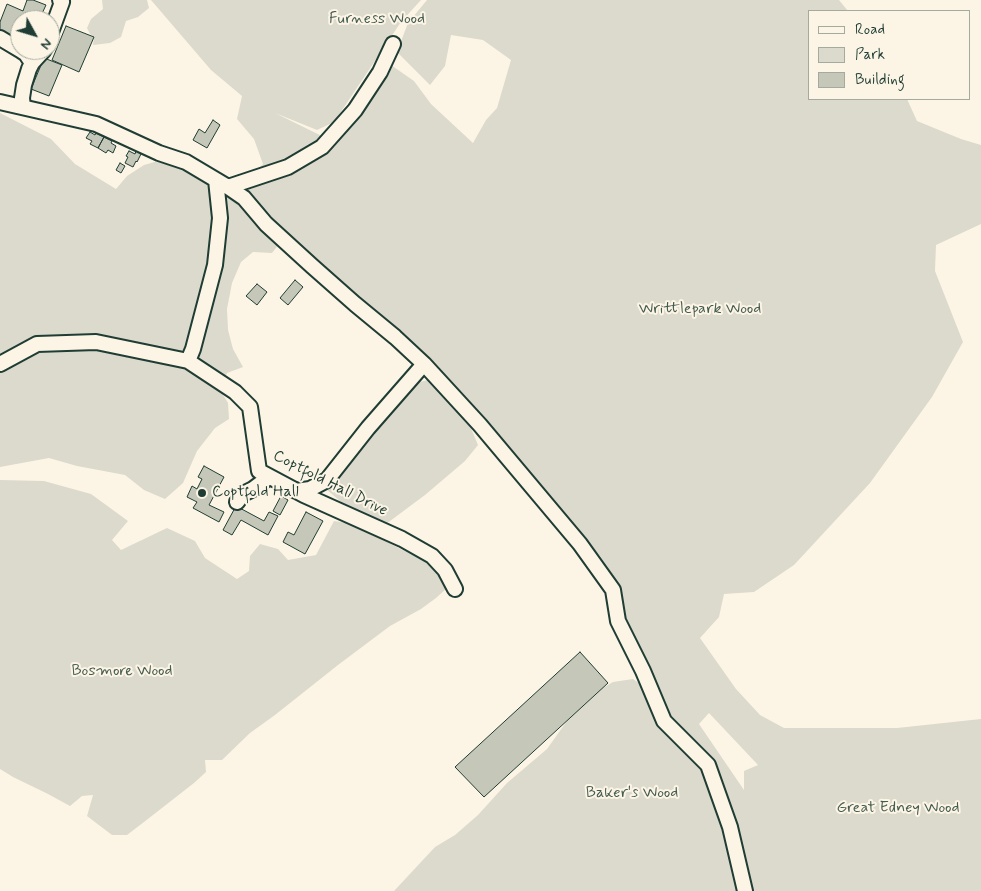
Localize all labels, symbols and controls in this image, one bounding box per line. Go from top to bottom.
north arrow [10,10,60,60]
park label: Furness Wood [329,10,425,30]
legend [808,10,971,100]
text: Road [855,20,885,40]
text: N [36,35,56,53]
text: Park [855,45,885,65]
text: Building [855,70,905,90]
park label: Writtlepark Wood [639,300,761,320]
street label: Coptfold Hall Drive [269,447,391,521]
place label: Coptfold Hall [212,483,299,503]
marker: Coptfold Hall [196,487,208,499]
park label: Bosmore Wood [71,662,173,682]
park label: Baker's Wood [586,784,678,804]
park label: Great Edney Wood [836,799,960,819]

